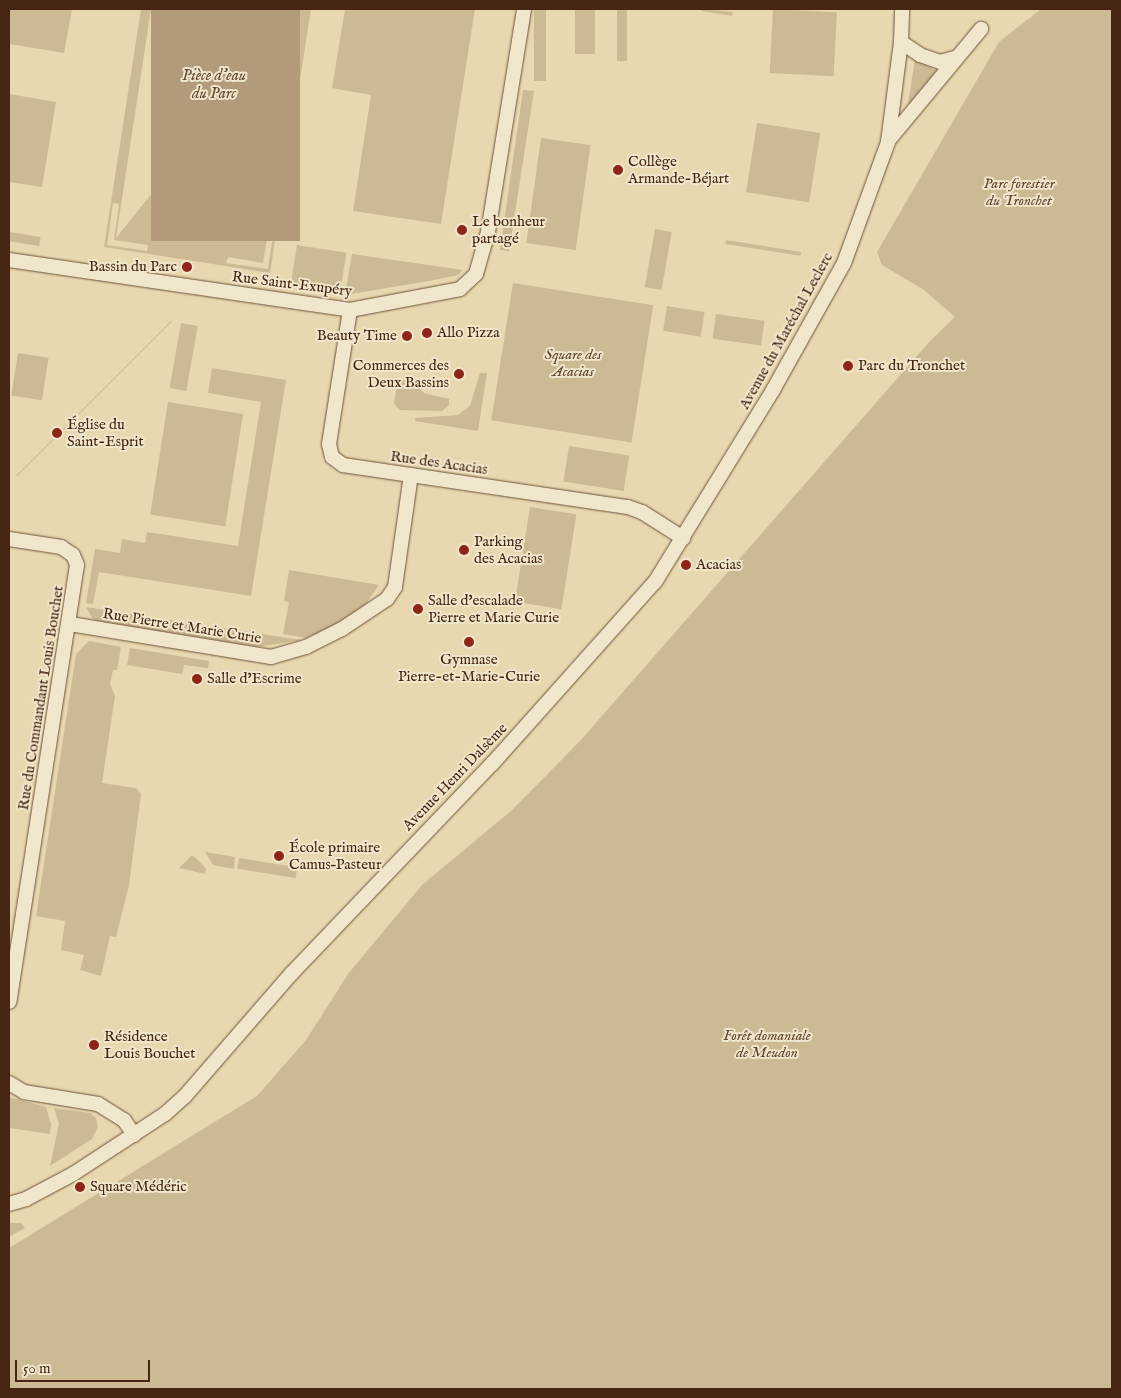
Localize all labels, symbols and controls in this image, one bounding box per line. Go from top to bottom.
water label: Pièce d'eau du Parc [182,66,246,104]
place label: Collège Armande-Béjart [628,152,729,187]
marker: Collège Armande-Béjart [612,164,624,176]
park label: Parc forestier du Tronchet [983,174,1055,209]
place label: Le bonheur partagé [472,212,545,247]
marker: Le bonheur partagé [456,224,468,236]
street label: Avenue du Maréchal Leclerc [735,249,837,413]
place label: Bassin du Parc [89,258,177,276]
marker: Bassin du Parc [181,261,193,273]
street label: Rue Saint-Exupéry [231,268,353,300]
place label: Allo Pizza [437,324,500,342]
place label: Beauty Time [317,327,397,345]
marker: Allo Pizza [421,327,433,339]
marker: Beauty Time [401,330,413,342]
park label: Square des Acacias [544,345,602,380]
place label: Commerces des Deux Bassins [353,356,449,391]
place label: Parc du Tronchet [858,357,965,375]
marker: Parc du Tronchet [842,360,854,372]
marker: Commerces des Deux Bassins [453,368,465,380]
place label: Église du Saint-Esprit [67,415,144,450]
marker: Église du Saint-Esprit [51,427,63,439]
street label: Rue des Acacias [389,447,489,479]
place label: Parking des Acacias [474,532,543,567]
marker: Parking des Acacias [458,544,470,556]
place label: Acacias [696,556,741,574]
marker: Acacias [680,559,692,571]
street label: Rue du Commandant Louis Bouchet [14,585,68,811]
place label: Salle d'escalade Pierre et Marie Curie [428,591,559,626]
marker: Salle d'escalade Pierre et Marie Curie [412,603,424,615]
street label: Rue Pierre et Marie Curie [101,605,263,647]
marker: Gymnase Pierre-et-Marie-Curie [463,636,475,648]
place label: Gymnase Pierre-et-Marie-Curie [398,650,540,685]
place label: Salle d'Escrime [207,670,302,688]
marker: Salle d'Escrime [191,673,203,685]
street label: Avenue Henri Dalsème [399,719,511,835]
place label: École primaire Camus–Pasteur [289,838,381,873]
marker: École primaire Camus–Pasteur [273,850,285,862]
park label: Forêt domaniale de Meudon [723,1026,811,1061]
place label: Résidence Louis Bouchet [104,1027,195,1062]
marker: Résidence Louis Bouchet [88,1039,100,1051]
place label: Square Médéric [90,1178,187,1196]
marker: Square Médéric [74,1181,86,1193]
scale bar [18,1350,152,1382]
text: 50 m [23,1359,51,1378]

